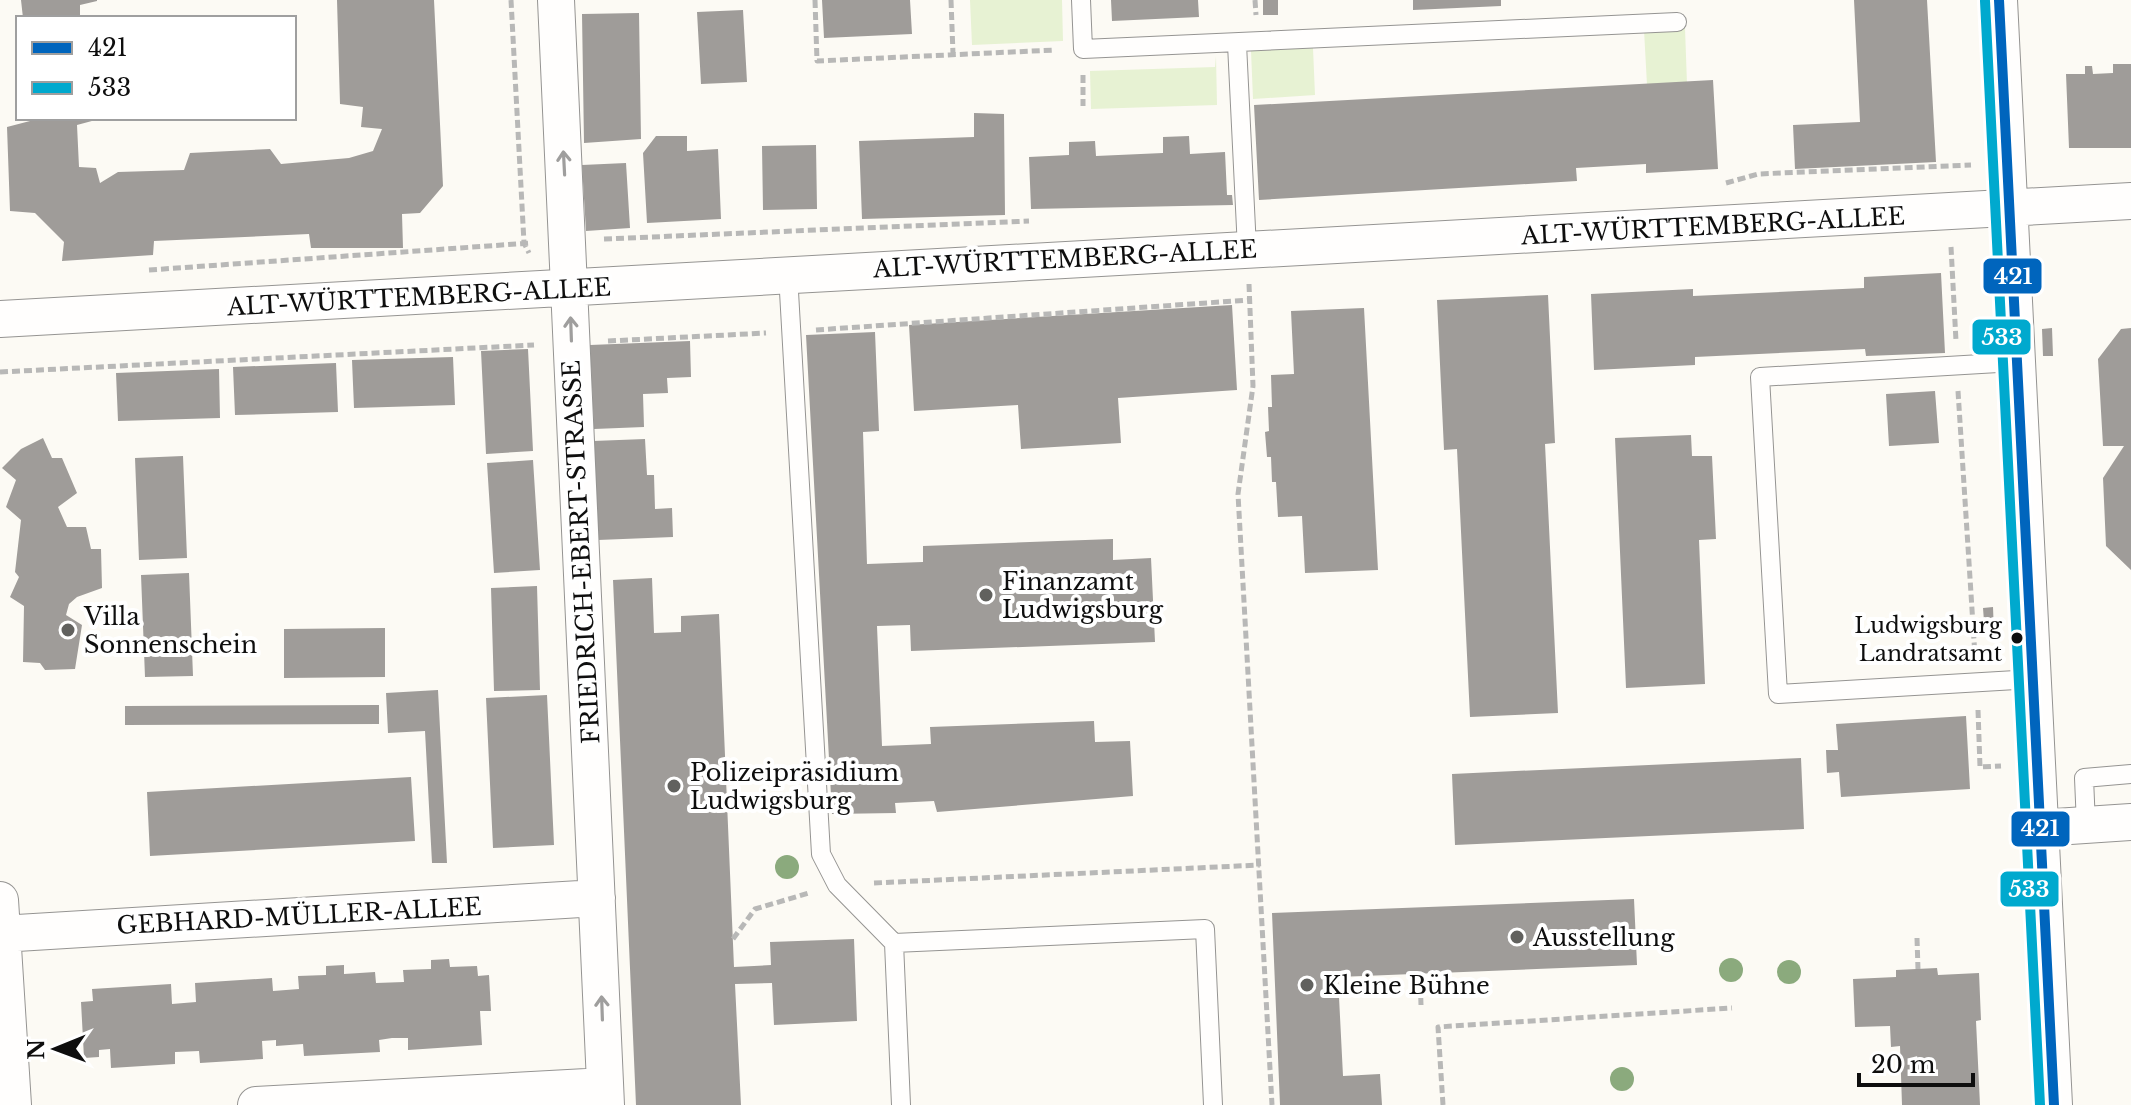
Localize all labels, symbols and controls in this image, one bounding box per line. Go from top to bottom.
legend [16,16,296,120]
text: 421 [88,33,128,62]
text: 533 [88,73,131,102]
one-way arrow [556,150,571,177]
street label: ALT-WÜRTTEMBERG-ALLEE [1519,200,1906,251]
street label: ALT-WÜRTTEMBERG-ALLEE [871,233,1258,284]
line badge: 421 [1982,257,2043,295]
text: 421 [1994,263,2033,290]
street label: ALT-WÜRTTEMBERG-ALLEE [225,271,612,322]
one-way arrow [563,316,578,343]
line badge: 533 [1971,318,2032,356]
text: 533 [1981,324,2023,351]
street label: FRIEDRICH-EBERT-STRASSE [556,359,606,745]
place label: Finanzamt Ludwigsburg [1002,567,1164,624]
marker: Finanzamt Ludwigsburg [977,586,995,604]
place label: Villa Sonnenschein [83,602,257,659]
place label: Ludwigsburg Landratsamt [1854,612,2003,667]
marker: Villa Sonnenschein [59,621,77,639]
marker: Ludwigsburg Landratsamt [2009,630,2025,646]
place label: Polizeipräsidium Ludwigsburg [690,758,899,815]
marker: Polizeipräsidium Ludwigsburg [665,777,683,795]
line badge: 421 [2010,810,2071,848]
text: 421 [2021,815,2060,842]
line badge: 533 [1999,870,2060,908]
text: 533 [2008,876,2050,903]
street label: GEBHARD-MÜLLER-ALLEE [116,891,482,940]
place label: Ausstellung [1532,923,1675,952]
marker: Ausstellung [1508,928,1526,946]
place label: Kleine Bühne [1323,971,1490,1000]
marker: Kleine Bühne [1298,976,1316,994]
one-way arrow [595,995,610,1022]
north arrow [16,1009,96,1089]
scale bar [1859,1037,1973,1087]
text: N [23,1038,50,1060]
text: 20 m [1871,1050,1936,1079]

